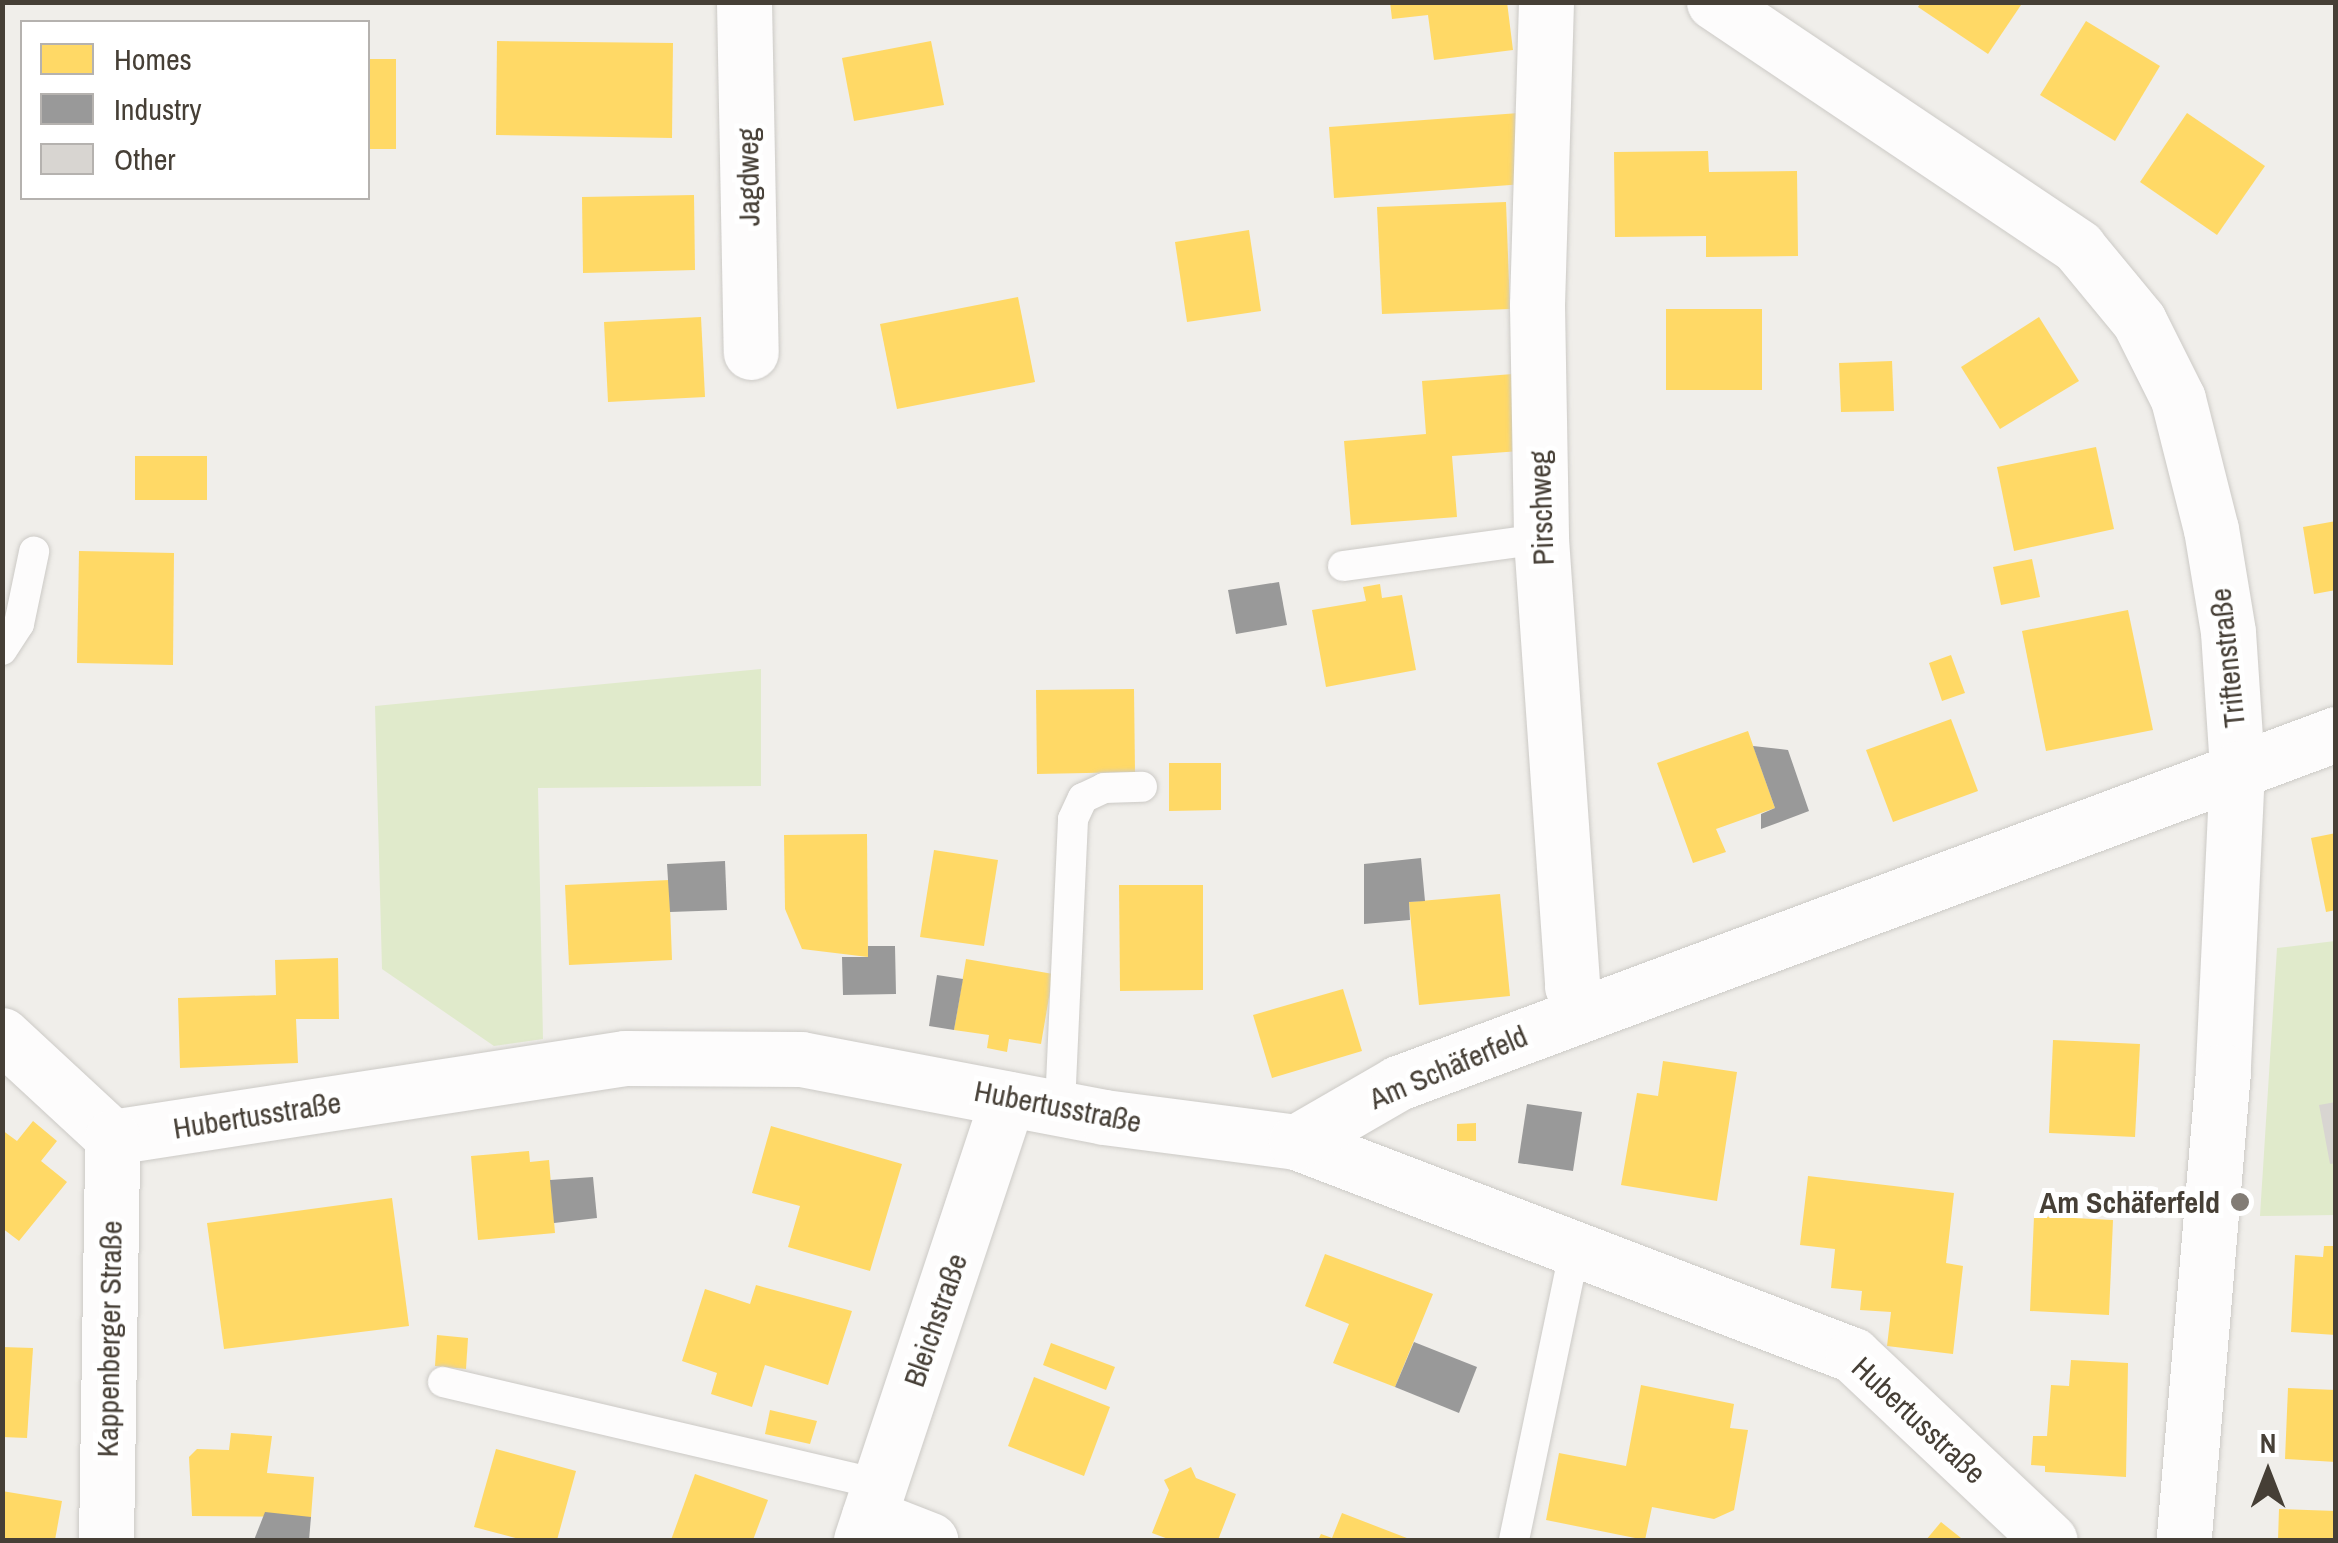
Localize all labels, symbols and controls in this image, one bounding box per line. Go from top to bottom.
legend [20,20,370,200]
text: Homes [114,39,192,79]
text: Industry [114,89,202,129]
street label: Jagdweg [729,127,767,227]
text: Other [114,139,176,179]
street label: Pirschweg [1521,450,1561,566]
street label: Triftenstraße [2202,587,2252,729]
street label: Am Schäferfeld [1364,1018,1532,1116]
street label: Hubertusstraße [971,1072,1145,1140]
street label: Hubertusstraße [170,1084,344,1146]
place label: Am Schäferfeld [2040,1184,2220,1220]
marker: Am Schäferfeld [2229,1191,2251,1213]
street label: Kappenberger Straße [89,1220,129,1458]
street label: Bleichstraße [896,1249,974,1391]
street label: Hubertusstraße [1845,1349,1993,1491]
north arrow [2218,1423,2318,1523]
text: N [2260,1424,2276,1462]

